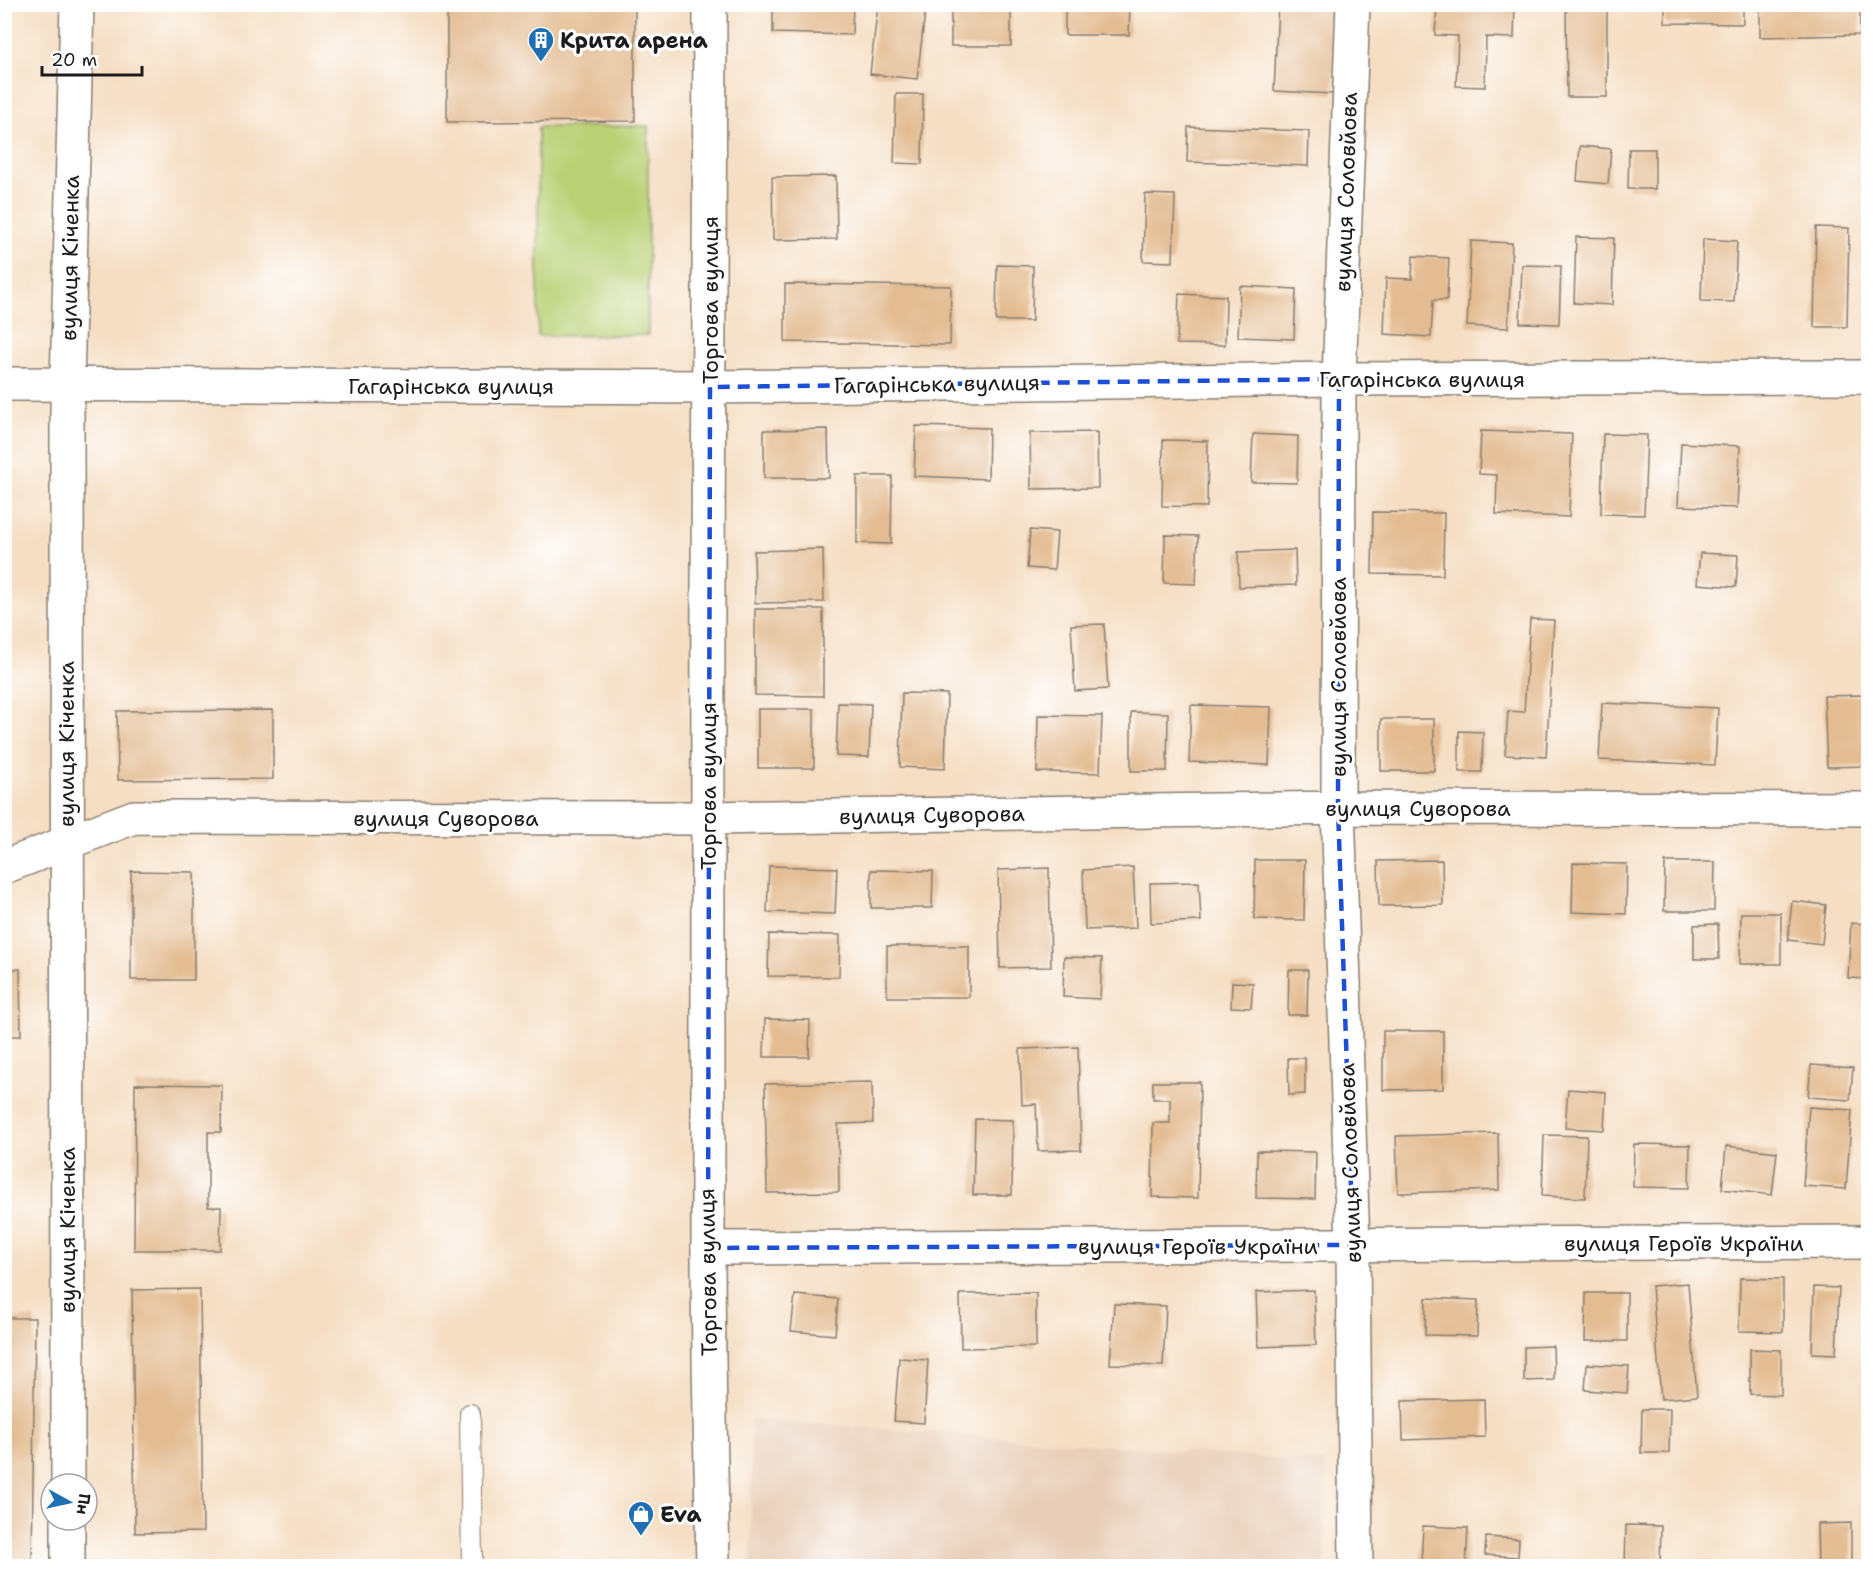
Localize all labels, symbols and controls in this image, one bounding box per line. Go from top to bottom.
building icon: Крита арена [526,25,556,63]
place label: Крита арена [560,26,708,55]
scale bar [42,39,142,77]
text: 20 m [51,48,97,72]
street label: вулиця Соловйова [1328,91,1364,292]
street label: вулиця Кіченка [54,174,86,341]
street label: Торгова вулиця [696,216,725,384]
street label: Гагарінська вулиця [1319,365,1525,394]
street label: Гагарінська вулиця [834,368,1040,400]
street label: Гагарінська вулиця [348,372,554,401]
street label: вулиця Соловйова [1324,577,1353,777]
street label: вулиця Кіченка [52,661,81,827]
street label: Торгова вулиця [694,702,723,870]
street label: вулиця Суворова [1325,794,1511,823]
street label: вулиця Суворова [839,799,1025,831]
street label: вулиця Суворова [353,804,539,833]
street label: вулиця Соловйова [1332,1062,1368,1263]
street label: вулиця Кіченка [53,1147,82,1313]
street label: Торгова вулиця [692,1188,724,1356]
street label: вулиця Героїв України [1564,1229,1804,1258]
street label: вулиця Героїв України [1078,1232,1318,1261]
north arrow [39,1472,99,1532]
text: Пн [71,1492,95,1516]
shop icon: Eva [626,1499,656,1537]
place label: Eva [660,1500,701,1529]

